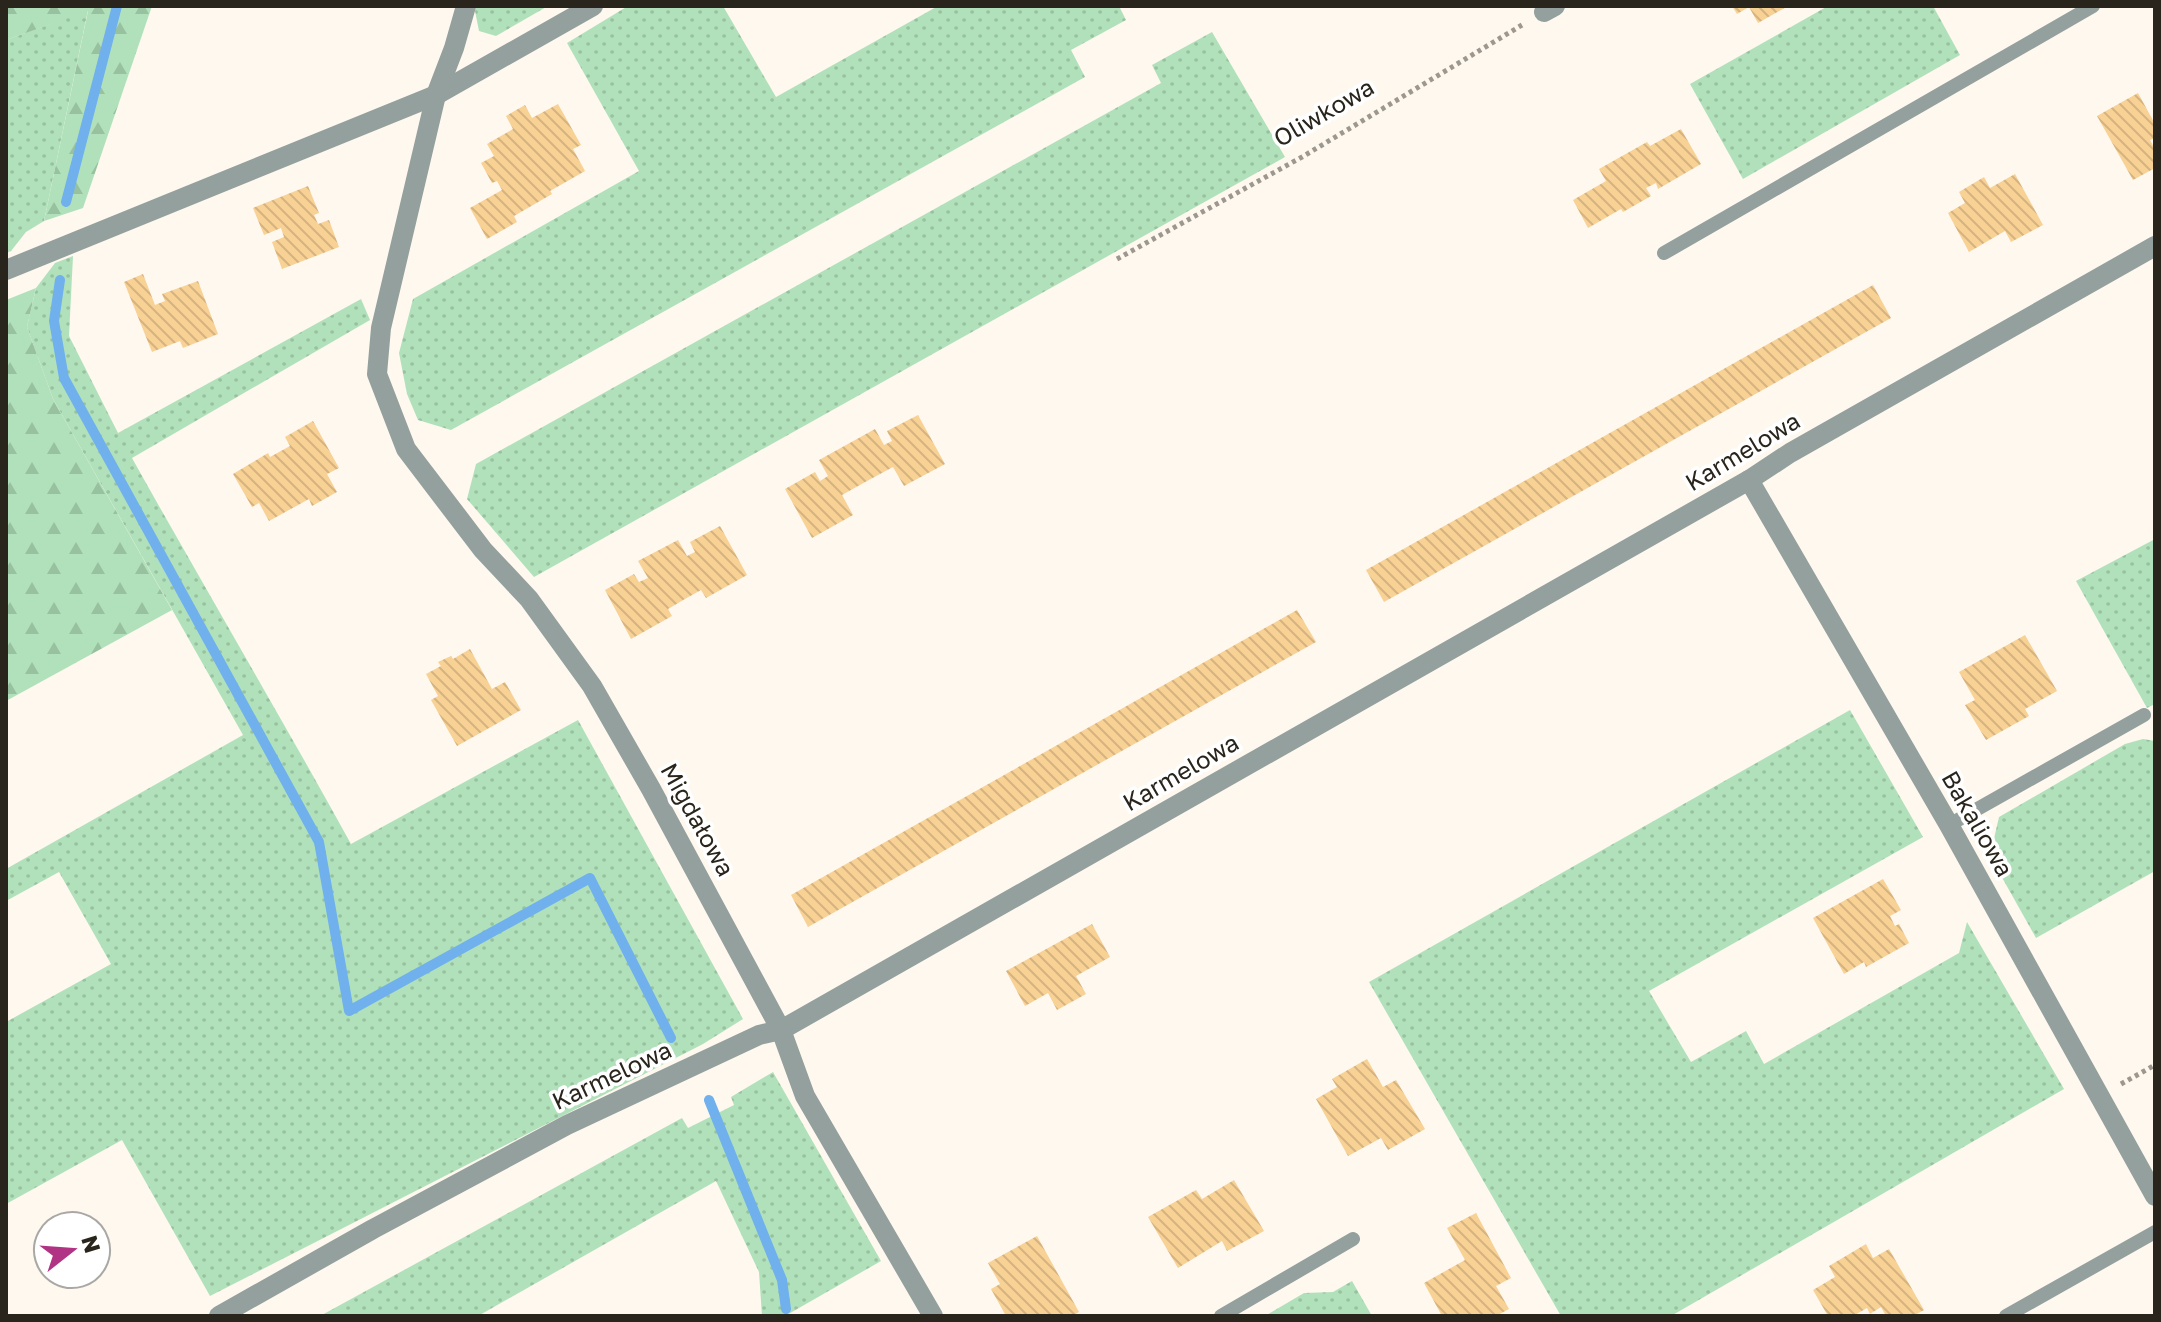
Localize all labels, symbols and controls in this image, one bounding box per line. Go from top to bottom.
street label: Oliwkowa [1268,71,1379,152]
street label: Karmelowa [1680,405,1805,496]
street label: Karmelowa [1117,727,1243,816]
street label: Migdałowa [655,758,741,881]
street label: Bakaliowa [1936,765,2020,881]
street label: Karmelowa [547,1034,676,1115]
north arrow [32,1210,112,1290]
text: N [76,1232,107,1256]

